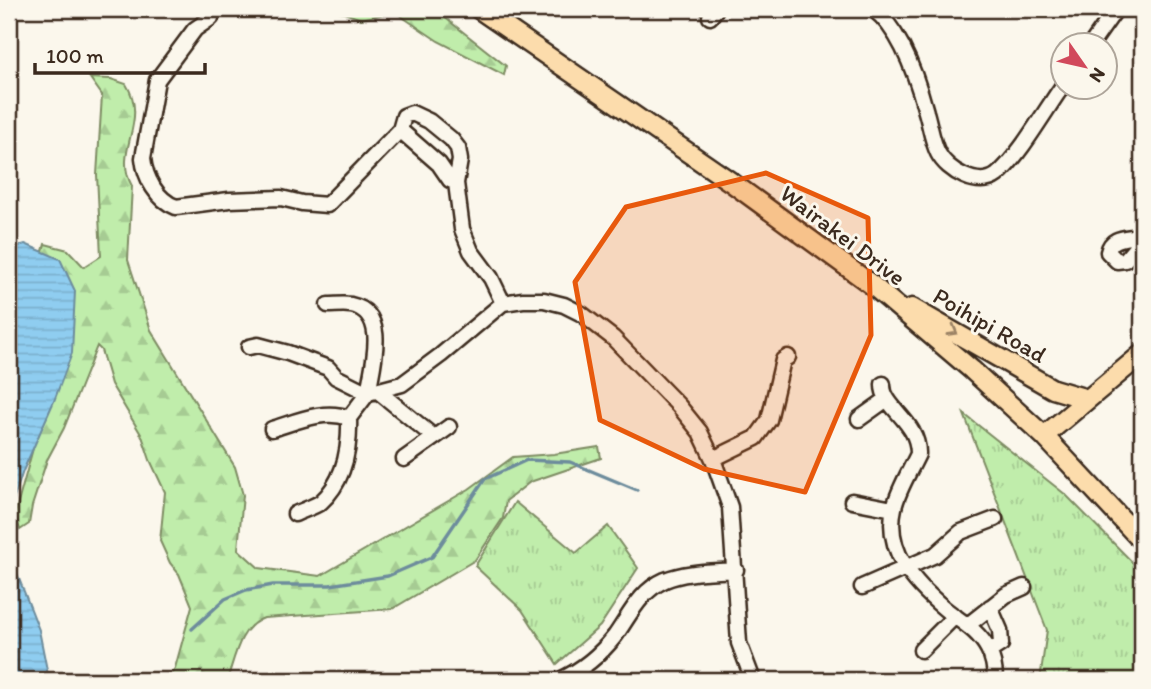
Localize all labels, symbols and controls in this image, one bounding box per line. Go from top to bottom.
scale bar [35,32,205,76]
north arrow [1050,32,1120,102]
text: 100 m [46,43,104,68]
text: N [1085,63,1111,87]
street label: Wairakei Drive [775,178,911,292]
street label: Poihipi Road [928,281,1052,369]
one-way arrow [945,323,958,336]

